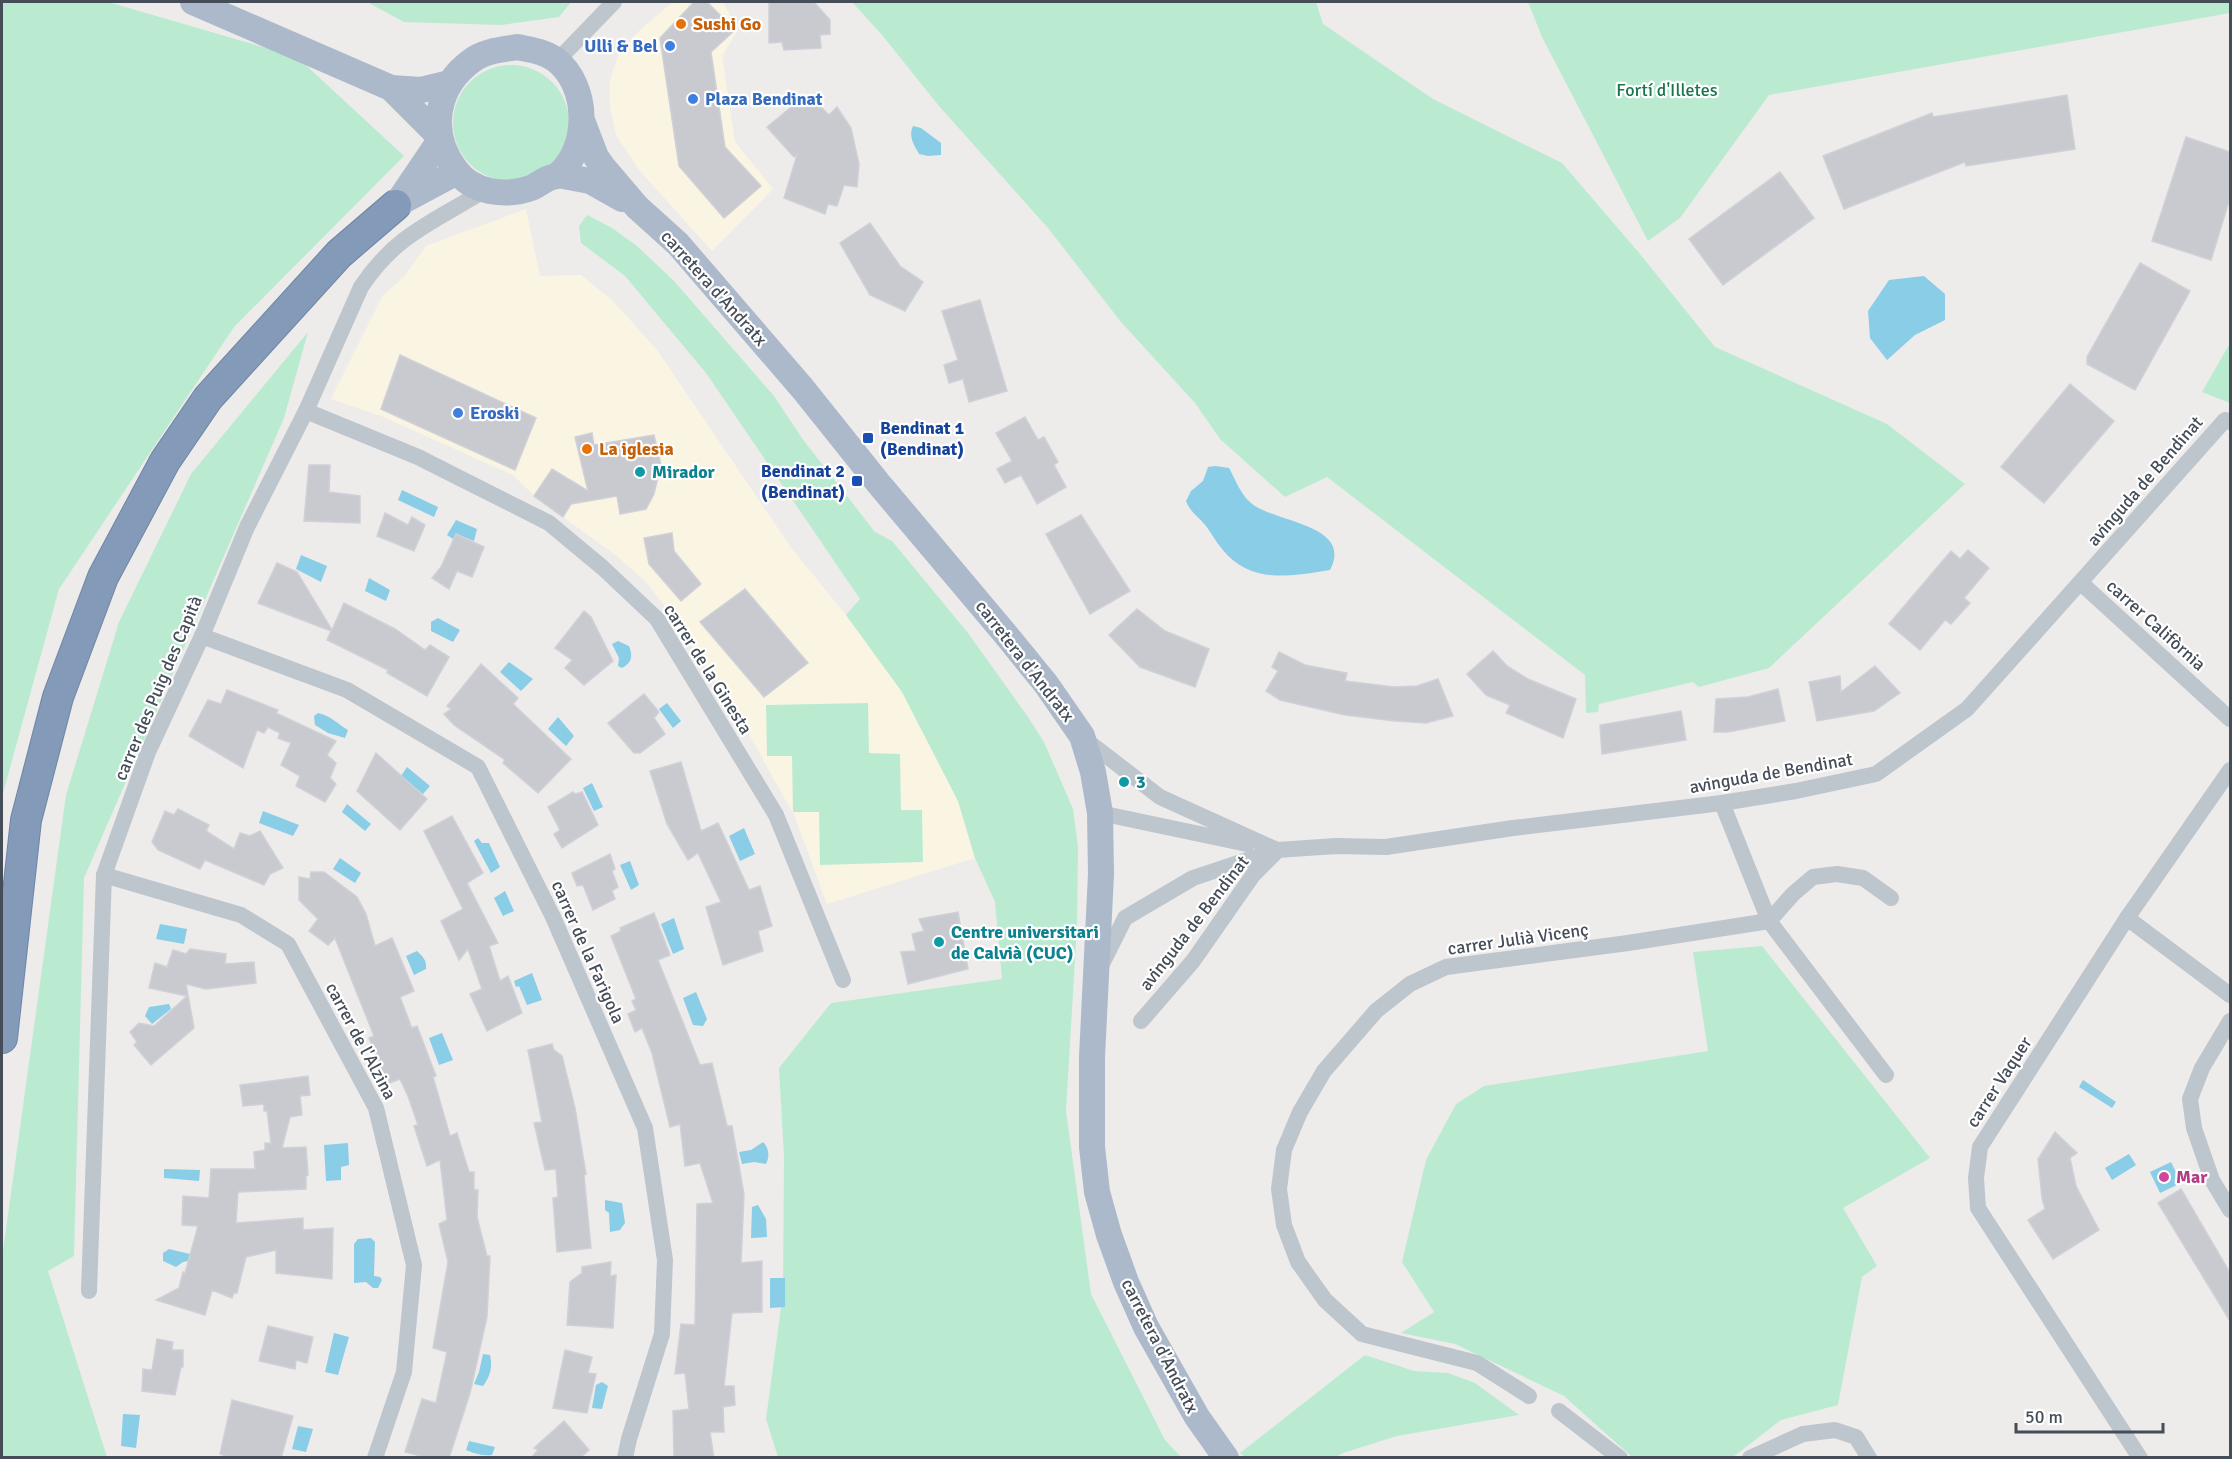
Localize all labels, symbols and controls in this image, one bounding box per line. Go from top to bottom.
place label: Sushi Go [693,13,761,35]
marker: Sushi Go [674,17,688,31]
place label: Ulli & Bel [584,35,658,57]
marker: Ulli & Bel [663,39,677,53]
park label: Fortí d'Illetes [1616,79,1718,101]
place label: Plaza Bendinat [705,88,823,110]
marker: Plaza Bendinat [686,92,700,106]
street label: carretera d'Andratx [656,226,772,351]
place label: Eroski [470,402,519,424]
marker: Eroski [451,406,465,420]
street label: avinguda de Bendinat [2083,411,2207,551]
place label: Bendinat 1 (Bendinat) [880,417,965,460]
marker: Bendinat 1 (Bendinat) [861,431,875,445]
place label: La iglesia [599,438,674,460]
marker: La iglesia [580,442,594,456]
place label: Bendinat 2 (Bendinat) [761,460,845,503]
place label: Mirador [652,461,716,483]
marker: Mirador [633,465,647,479]
marker: Bendinat 2 (Bendinat) [850,474,864,488]
street label: carrer Califòrnia [2102,575,2210,675]
street label: carrer des Puig des Capità [109,592,207,784]
street label: carretera d'Andratx [971,596,1080,727]
street label: carrer de la Ginesta [659,600,757,738]
street label: avinguda de Bendinat [1688,748,1854,798]
place label: 3 [1136,771,1146,793]
marker: 3 [1117,775,1131,789]
street label: avinguda de Bendinat [1135,851,1253,995]
street label: carrer de la Farigola [547,877,629,1027]
street label: carrer Julià Vicenç [1446,918,1590,960]
place label: Centre universitari de Calvià (CUC) [951,921,1099,964]
marker: Centre universitari de Calvià (CUC) [932,935,946,949]
street label: carrer de l'Alzina [321,979,401,1103]
street label: carrer Vaquer [1962,1032,2037,1132]
place label: Mar [2176,1166,2208,1188]
marker: Mar [2157,1170,2171,1184]
street label: carretera d'Andratx [1117,1275,1204,1418]
scale bar [2016,1396,2163,1434]
text: 50 m [2025,1406,2063,1428]

